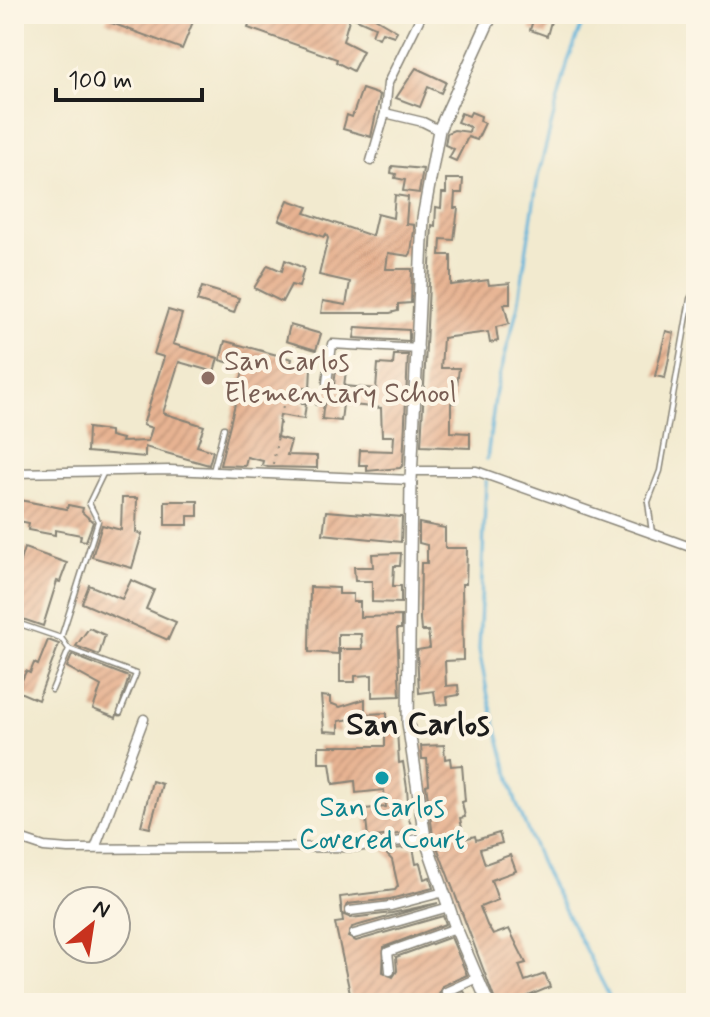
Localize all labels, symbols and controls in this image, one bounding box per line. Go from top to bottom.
scale bar [56,52,202,102]
text: 100 m [68,66,132,97]
place label: San Carlos Elementary School [224,344,457,413]
marker: San Carlos Elementary School [199,369,217,387]
district label: San Carlos [346,704,490,746]
marker: San Carlos Covered Court [373,769,391,787]
place label: San Carlos Covered Court [299,790,465,859]
north arrow [52,885,132,965]
text: N [88,894,114,925]

